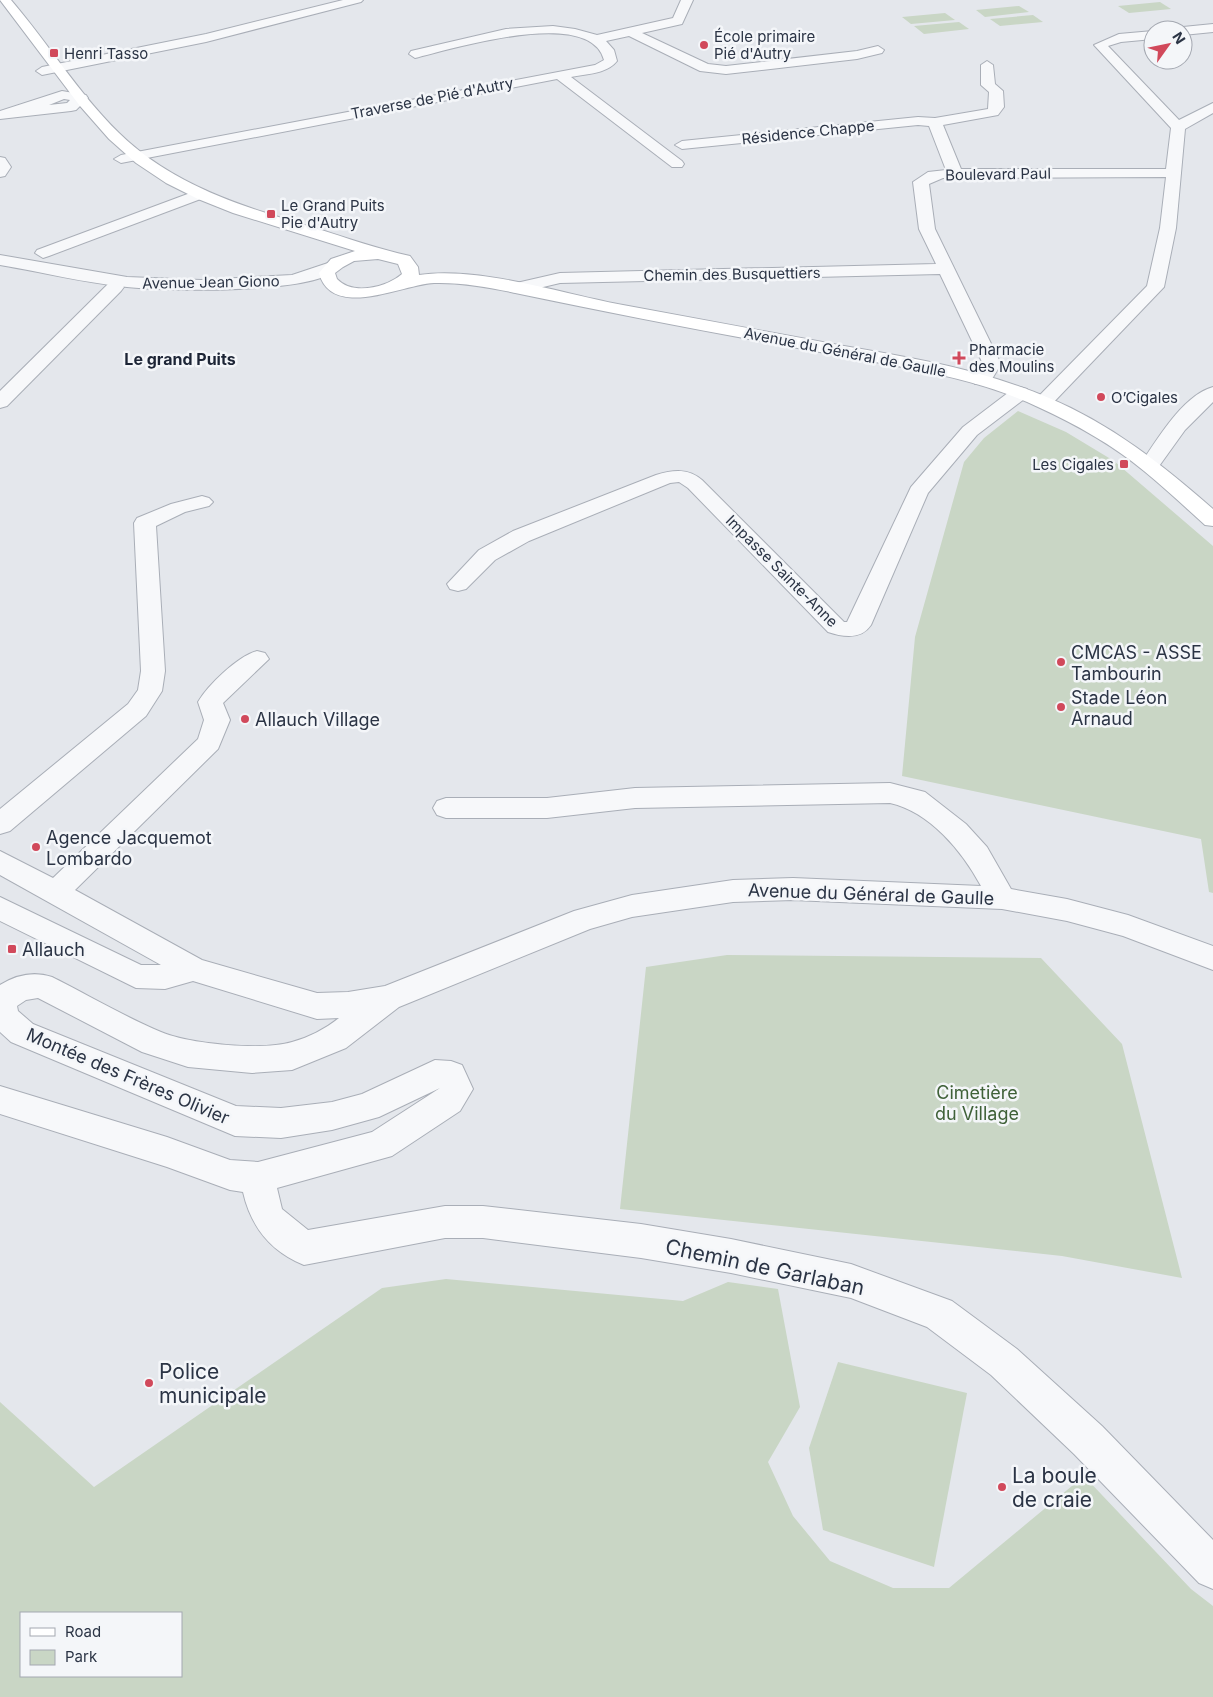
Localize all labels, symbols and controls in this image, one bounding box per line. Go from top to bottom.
north arrow [1143,20,1193,70]
place label: École primaire Pié d'Autry [714,27,815,63]
text: N [1169,29,1189,47]
marker: École primaire Pié d'Autry [698,39,710,51]
place label: Henri Tasso [64,44,148,63]
marker: Henri Tasso [48,47,60,59]
street label: Traverse de Pié d'Autry [349,73,516,123]
street label: Résidence Chappe [741,116,875,148]
street label: Boulevard Paul [945,164,1051,184]
place label: Le Grand Puits Pie d'Autry [281,196,385,232]
marker: Le Grand Puits Pie d'Autry [265,208,277,220]
street label: Chemin des Busquettiers [643,263,821,285]
street label: Avenue Jean Giono [142,271,280,293]
street label: Avenue du Général de Gaulle [742,323,948,381]
place label: Pharmacie des Moulins [969,340,1055,376]
district label: Le grand Puits [124,349,236,369]
marker: Pharmacie des Moulins [953,352,965,364]
place label: O’Cigales [1111,388,1178,407]
marker: O’Cigales [1095,391,1107,403]
place label: Les Cigales [1032,455,1114,474]
marker: Les Cigales [1118,458,1130,470]
street label: Impasse Sainte-Anne [722,511,842,631]
place label: CMCAS - ASSE Tambourin [1071,642,1202,684]
marker: CMCAS - ASSE Tambourin [1055,656,1067,668]
place label: Stade Léon Arnaud [1071,687,1167,729]
marker: Stade Léon Arnaud [1055,701,1067,713]
place label: Allauch Village [255,709,380,730]
marker: Allauch Village [239,713,251,725]
place label: Agence Jacquemot Lombardo [46,827,212,869]
marker: Agence Jacquemot Lombardo [30,841,42,853]
street label: Avenue du Général de Gaulle [748,879,994,909]
place label: Allauch [22,939,85,960]
marker: Allauch [6,943,18,955]
street label: Montée des Frères Olivier [23,1024,233,1128]
park label: Cimetière du Village [935,1082,1019,1124]
street label: Chemin de Garlaban [663,1234,867,1300]
place label: Police municipale [159,1359,267,1408]
marker: Police municipale [143,1377,155,1389]
place label: La boule de craie [1012,1463,1097,1512]
marker: La boule de craie [996,1481,1008,1493]
legend [20,1612,182,1677]
text: Road [65,1622,101,1641]
text: Park [65,1647,98,1666]

